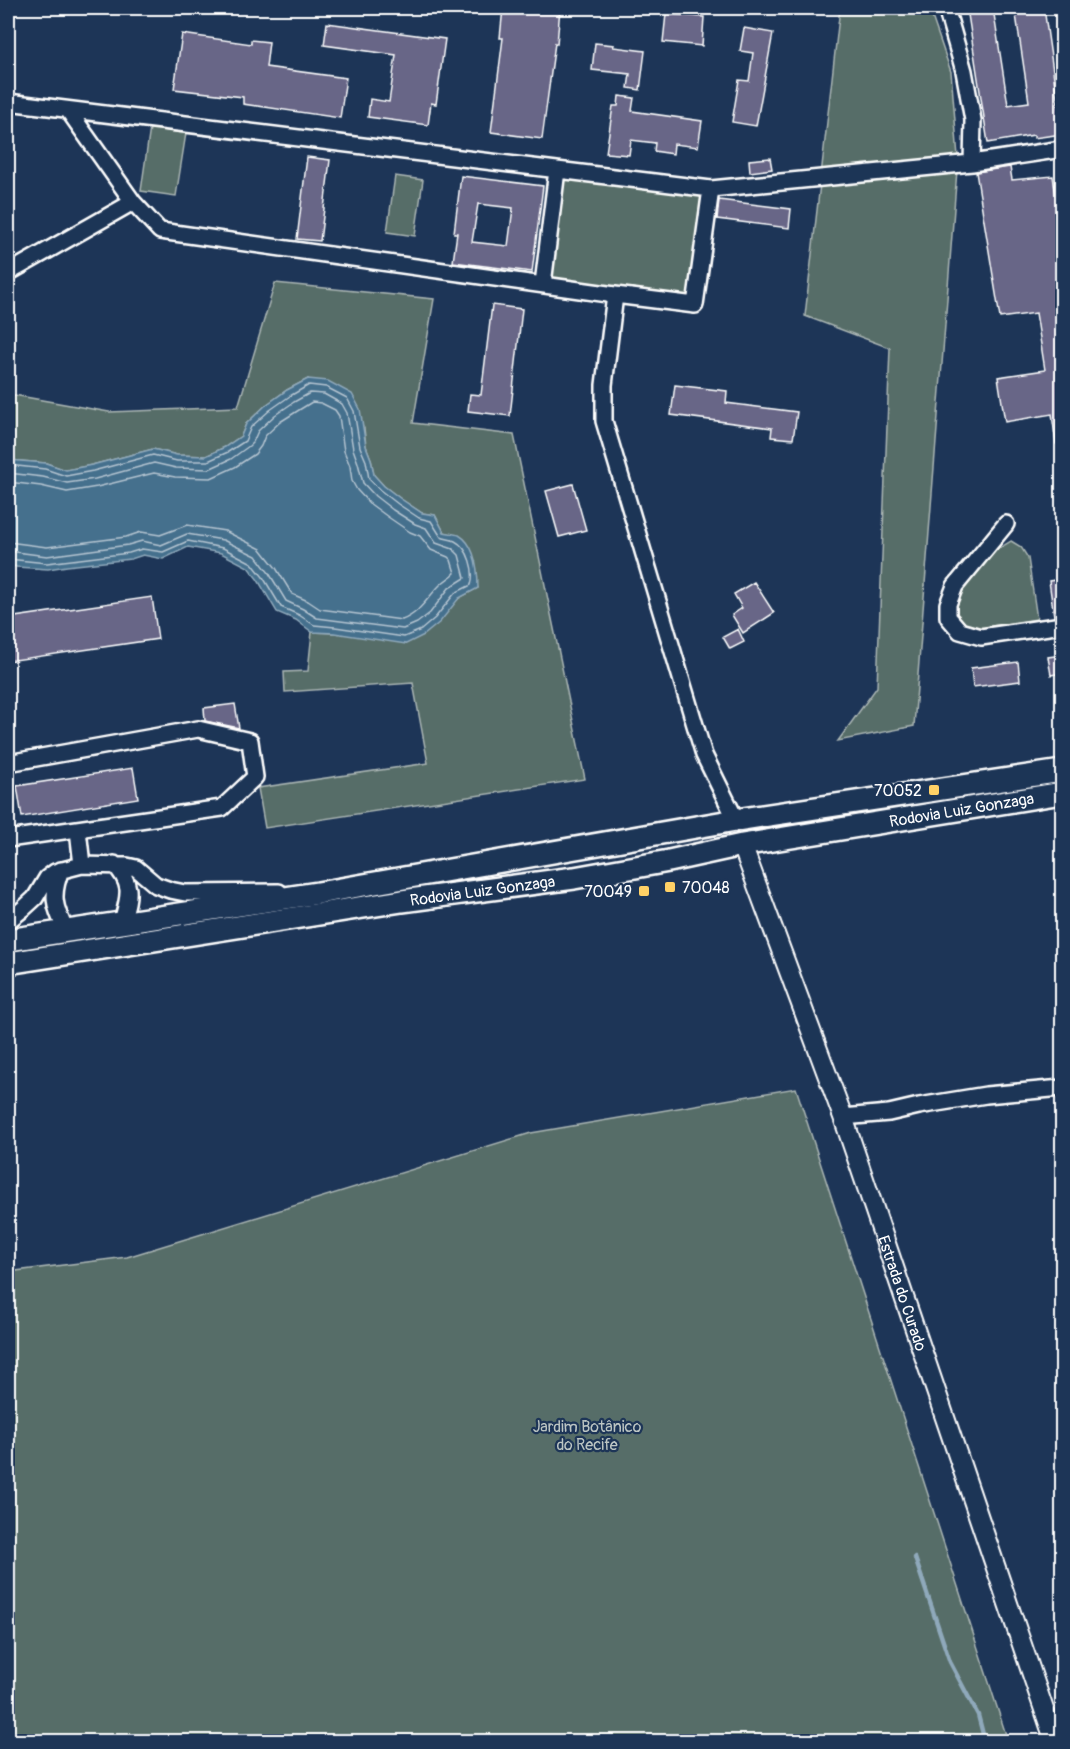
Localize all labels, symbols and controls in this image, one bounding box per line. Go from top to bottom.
place label: 70052 [874,781,922,801]
marker: 70052 [927,783,941,797]
street label: Rodovia Luiz Gonzaga [888,789,1035,832]
street label: Rodovia Luiz Gonzaga [409,872,556,911]
place label: 70048 [682,878,730,898]
marker: 70048 [663,880,677,894]
place label: 70049 [584,882,632,902]
marker: 70049 [637,884,651,898]
street label: Estrada do Curado [873,1233,931,1354]
park label: Jardim Botânico do Recife [533,1417,642,1455]

